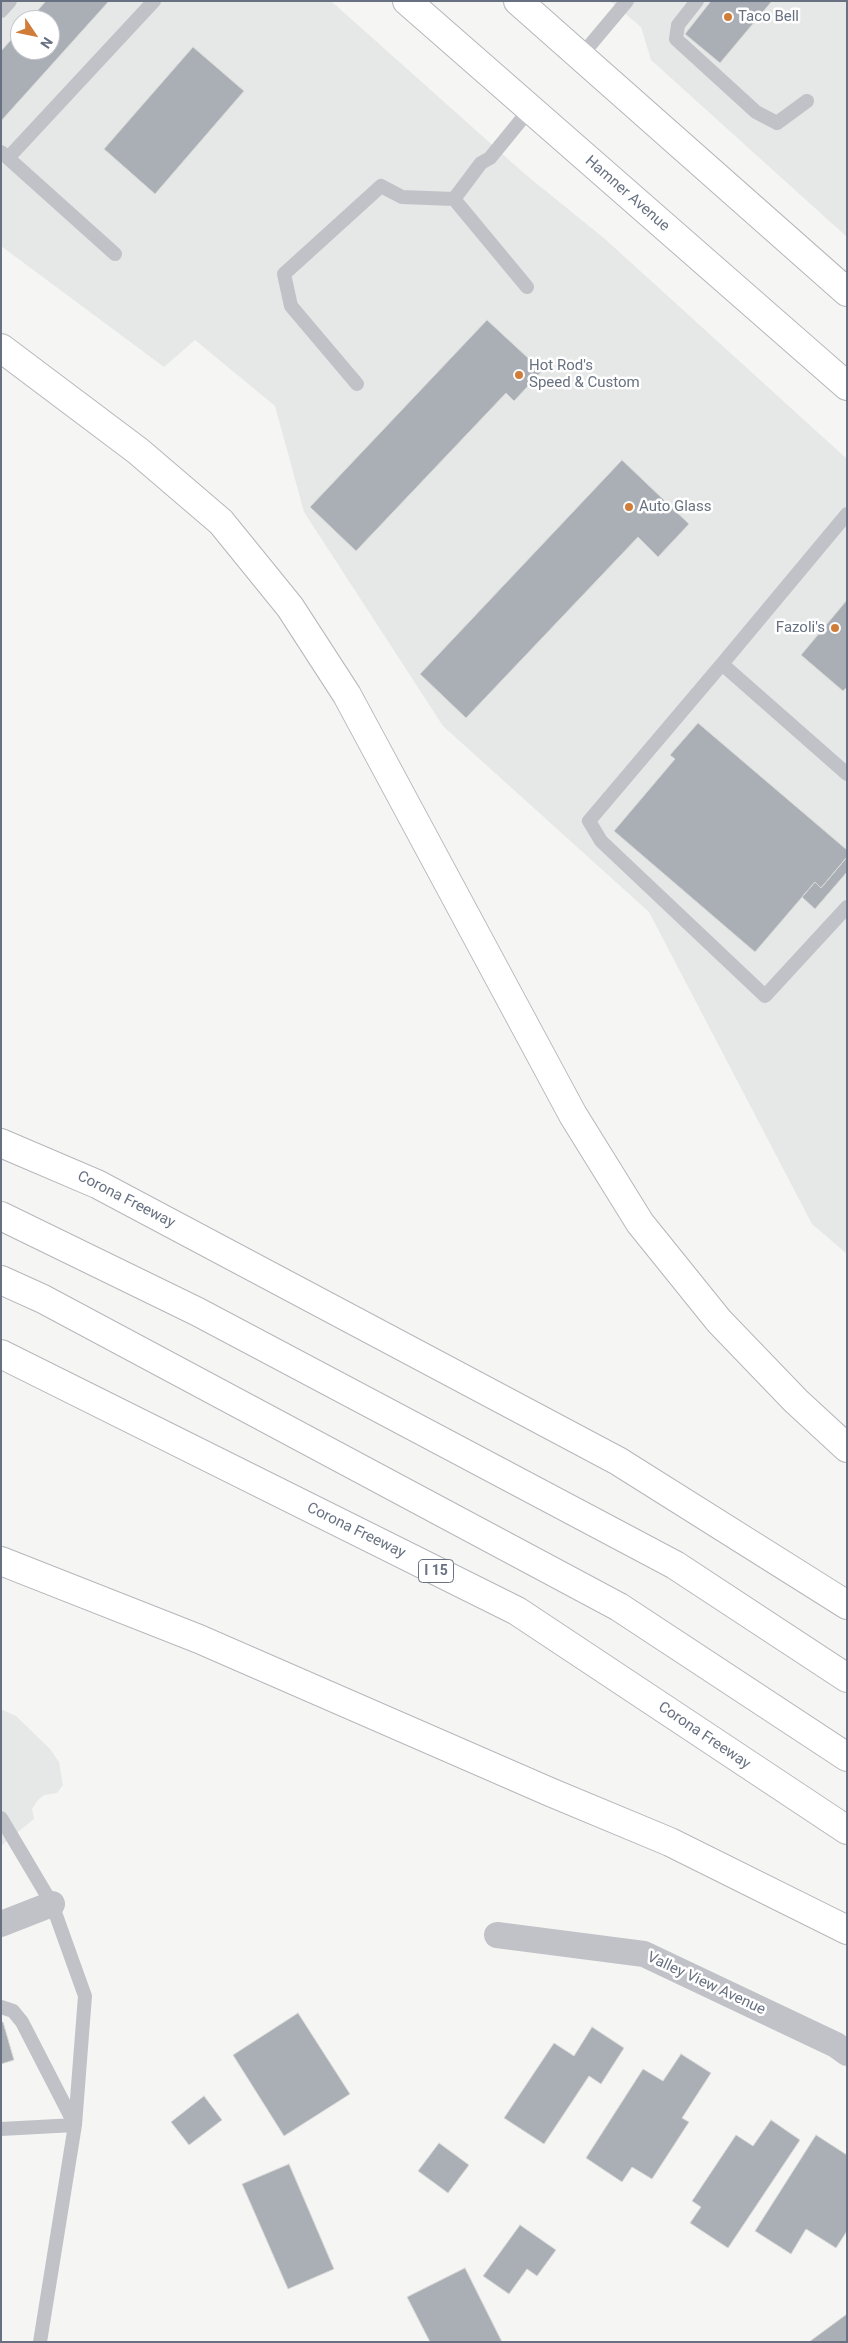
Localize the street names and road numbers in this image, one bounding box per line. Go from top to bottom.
street label: Hamner Avenue [581,152,673,236]
street label: Corona Freeway [74,1168,178,1232]
street label: Corona Freeway [304,1499,408,1563]
road number: I 15 [418,1560,454,1582]
street label: Corona Freeway [654,1699,754,1773]
street label: Valley View Avenue [644,1949,768,2019]

